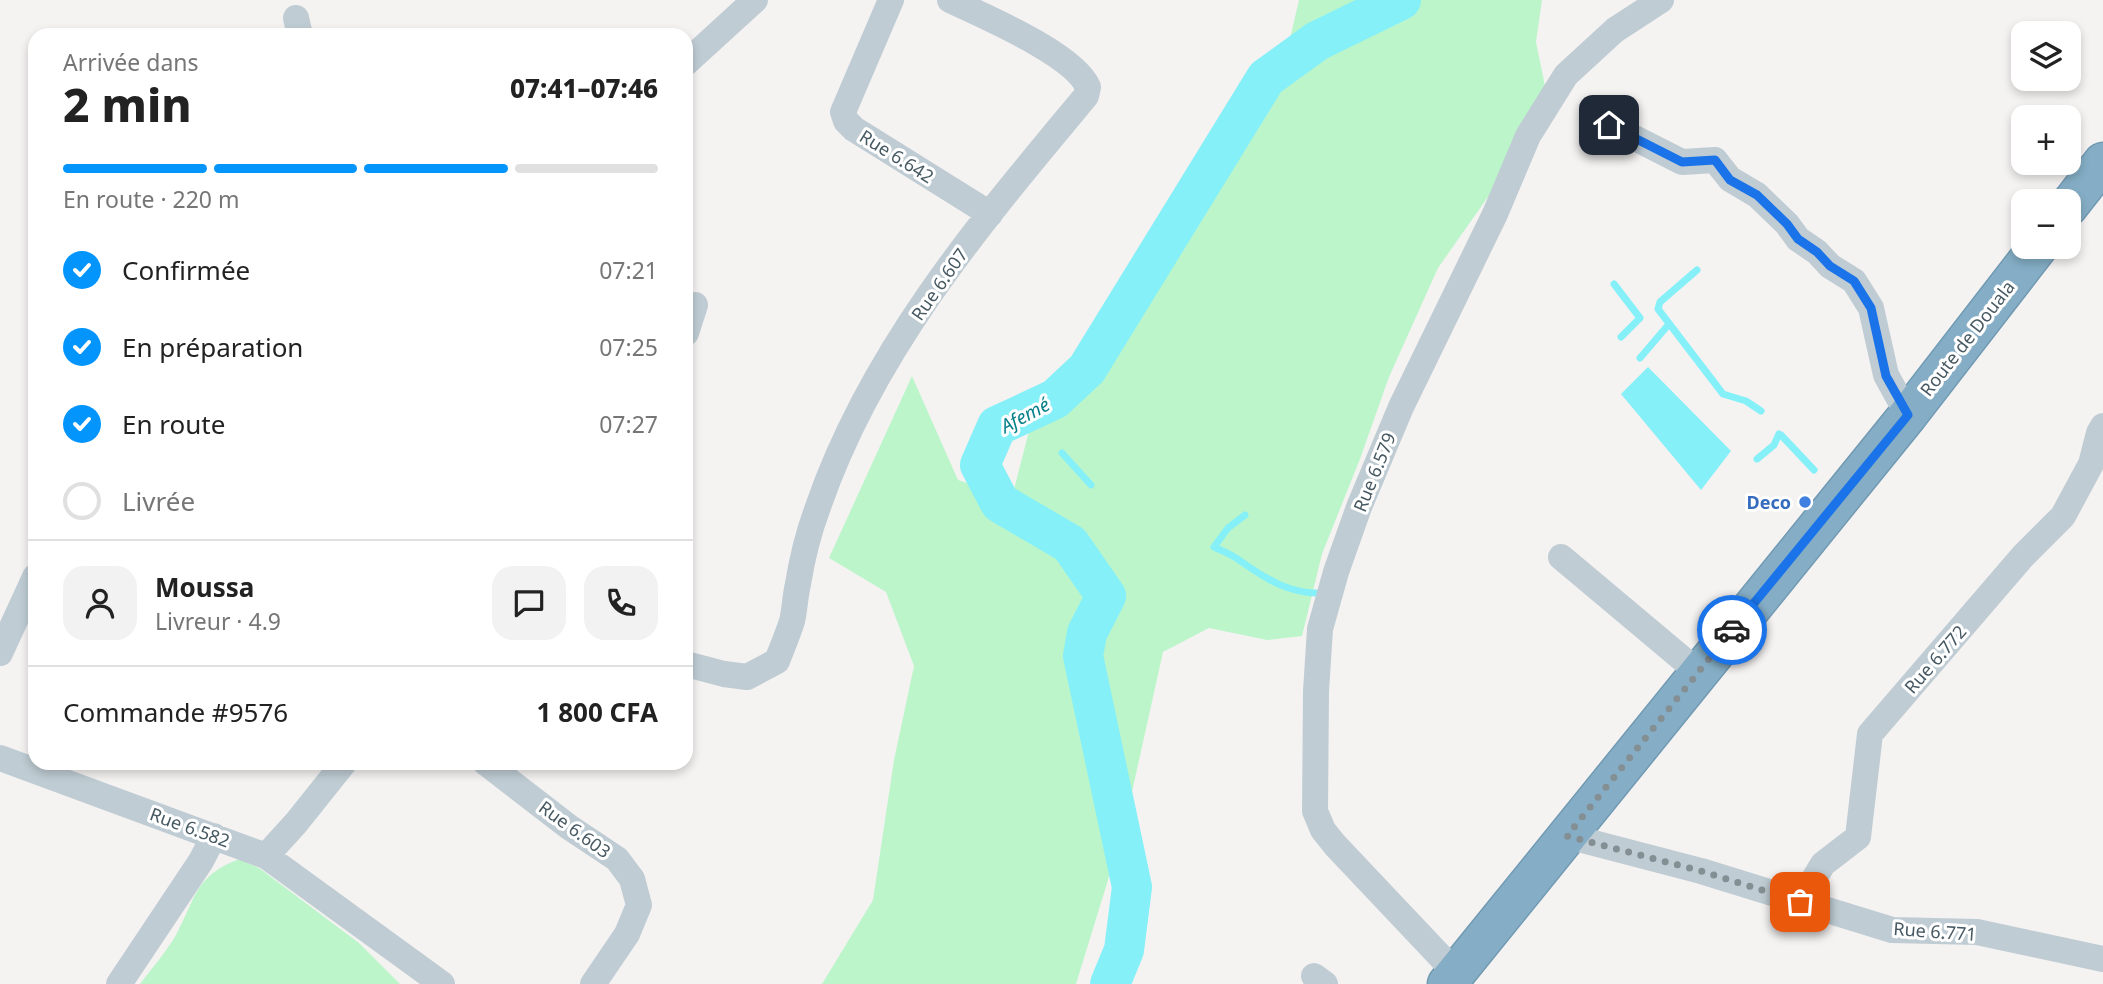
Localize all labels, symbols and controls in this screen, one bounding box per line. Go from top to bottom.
map controls [2011,21,2081,259]
button: layers [2011,21,2081,91]
text: Arrivée dans [63,46,199,78]
text: 07:41–07:46 [510,70,658,106]
text: 2 min [63,73,192,135]
pin [1579,95,1639,155]
button: + [2011,105,2081,175]
icon: home [1590,106,1628,144]
street label: Rue 6.642 [855,124,939,188]
text: En route · 220 m [63,183,240,215]
button: − [2011,189,2081,259]
street label: Rue 6.607 [905,243,973,325]
icon: check [63,251,101,289]
text: Confirmée [122,252,250,288]
text: 07:21 [599,254,658,286]
street label: Route de Douala [1914,275,2020,401]
icon: check [63,328,101,366]
text: En préparation [122,329,303,365]
text: 07:25 [599,331,658,363]
water label: Afemé [994,391,1055,440]
icon: check [63,405,101,443]
text: En route [122,406,225,442]
text: 07:27 [599,408,658,440]
street label: Rue 6.579 [1347,429,1401,515]
text: Livrée [122,483,195,519]
place label: Deco [1747,490,1791,514]
marker: Deco [1797,494,1813,510]
button: person [63,566,137,640]
button: chat [492,566,566,640]
button: phone [584,566,658,640]
text: Moussa [155,569,254,605]
courier [1697,595,1767,665]
text: Livreur · 4.9 [155,605,281,637]
icon: car [1713,611,1751,649]
street label: Rue 6.772 [1899,620,1971,698]
text: Commande #9576 [63,694,288,730]
text: 1 800 CFA [537,694,658,730]
street label: Rue 6.603 [534,795,616,863]
street label: Rue 6.582 [147,802,233,852]
pin [1770,872,1830,932]
icon: bag [1781,883,1819,921]
street label: Rue 6.771 [1893,916,1977,946]

